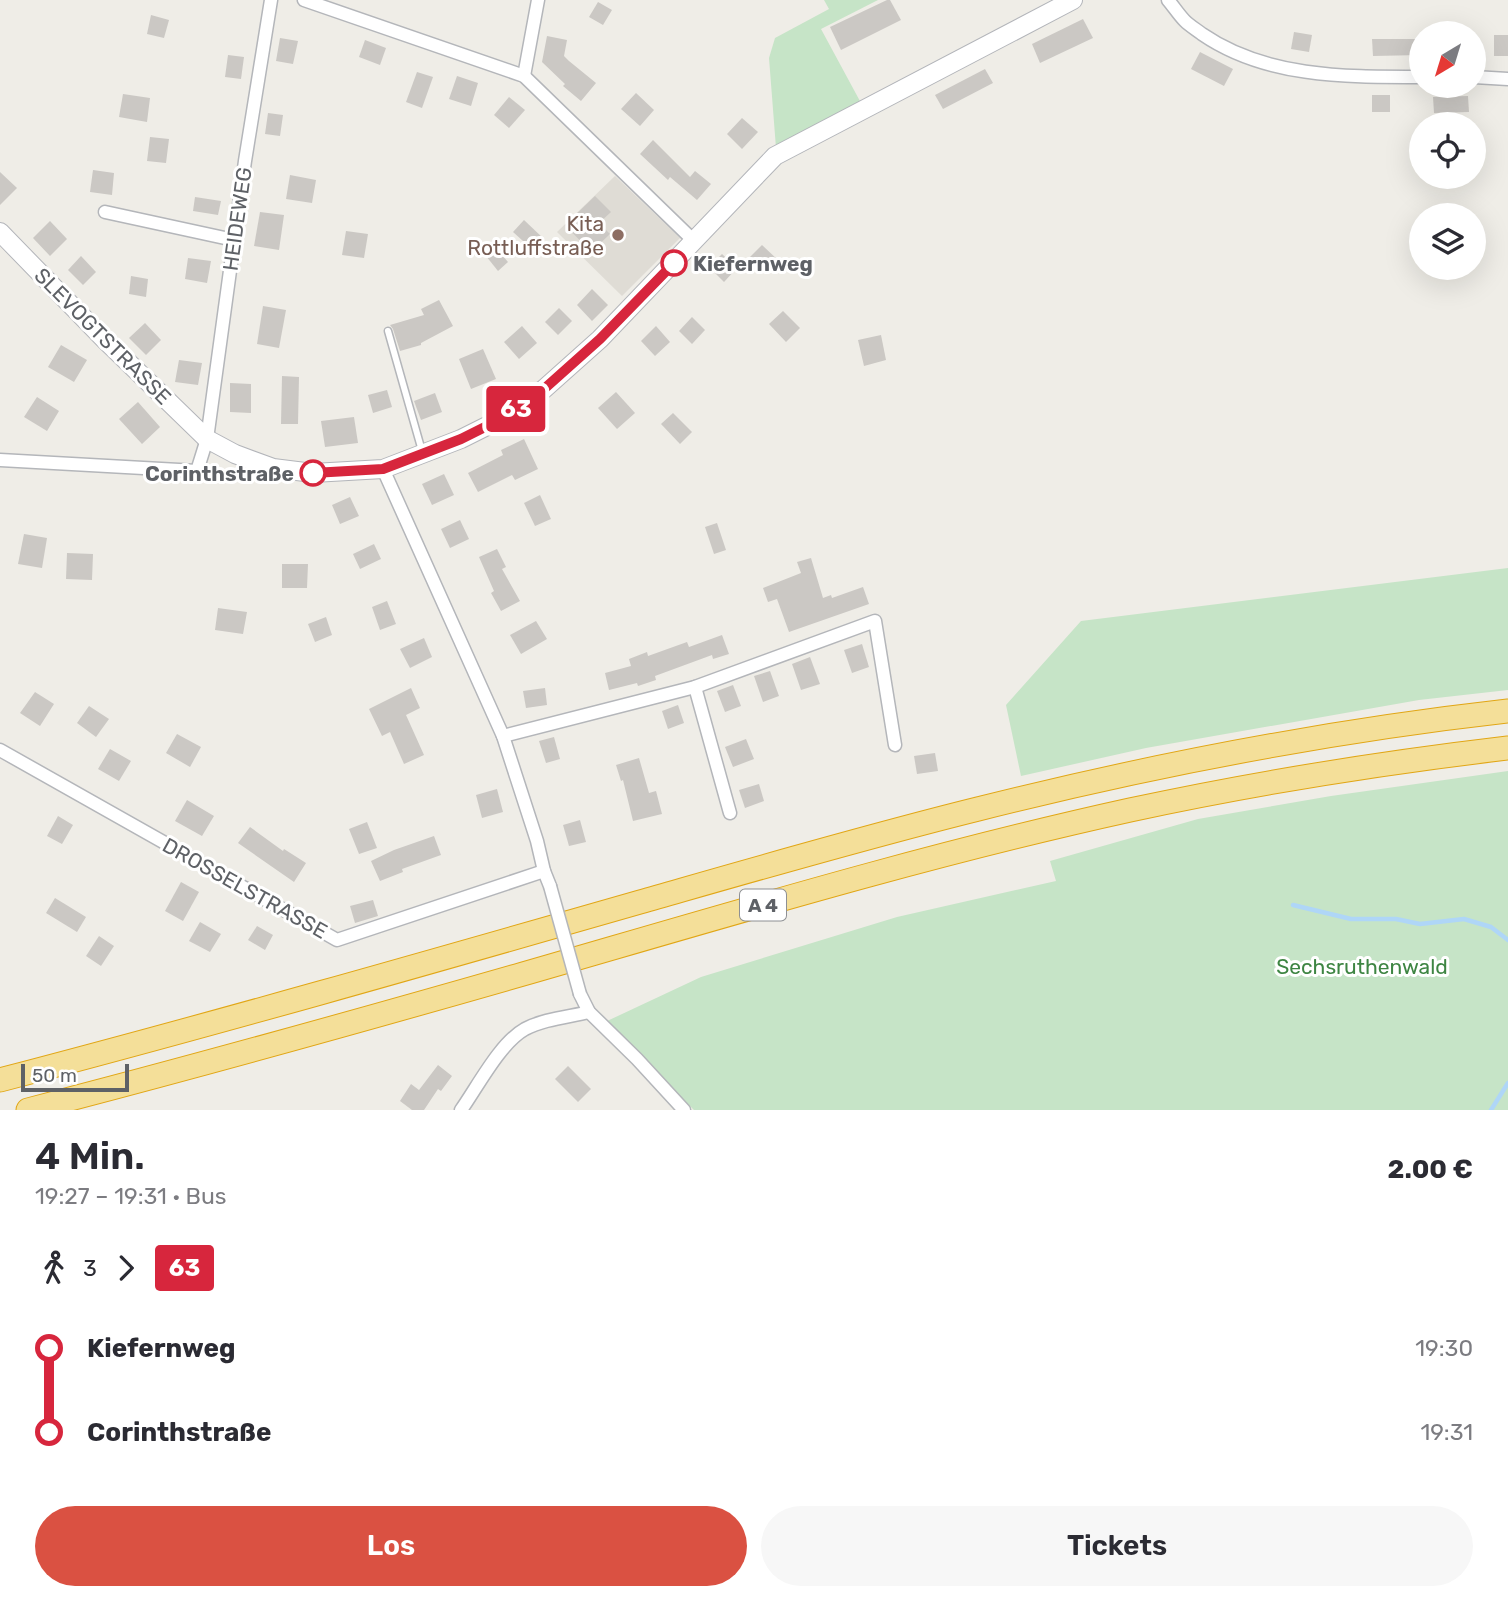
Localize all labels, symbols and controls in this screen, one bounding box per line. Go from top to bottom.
north arrow [1409,21,1486,98]
map controls [1409,21,1486,280]
button: locate [1409,112,1486,189]
street label: HEIDEWEG [217,166,257,272]
button: layers [1409,203,1486,280]
place label: Kita Rottluffstraße [467,211,604,260]
marker: Kita Rottluffstraße [610,227,626,243]
marker: Kiefernweg [661,250,687,276]
place label: Kiefernweg [693,251,813,276]
street label: SLEVOGTSTRASSE [30,263,176,409]
line badge: 63 [484,386,548,432]
text: 63 [500,395,532,423]
marker: Corinthstraße [300,460,326,486]
place label: Corinthstraße [145,461,294,486]
street label: DROSSELSTRASSE [158,832,332,944]
road number: A 4 [740,890,786,920]
park label: Sechsruthenwald [1276,954,1448,979]
scale bar [21,1061,130,1093]
text: 50 m [32,1064,77,1087]
text: 4 Min. [35,1133,145,1179]
text: 2.00 € [1388,1154,1473,1185]
text: 19:27 – 19:31 · Bus [35,1182,227,1210]
icon: walk [35,1249,73,1287]
icon: forward [107,1249,145,1287]
text: 3 [83,1254,97,1282]
text: 63 [169,1254,200,1282]
text: Kiefernweg [87,1333,235,1364]
text: 19:30 [1415,1334,1473,1362]
text: Corinthstraße [87,1417,271,1448]
text: 19:31 [1420,1418,1473,1446]
button: Los [35,1506,747,1586]
button: Tickets [761,1506,1473,1586]

